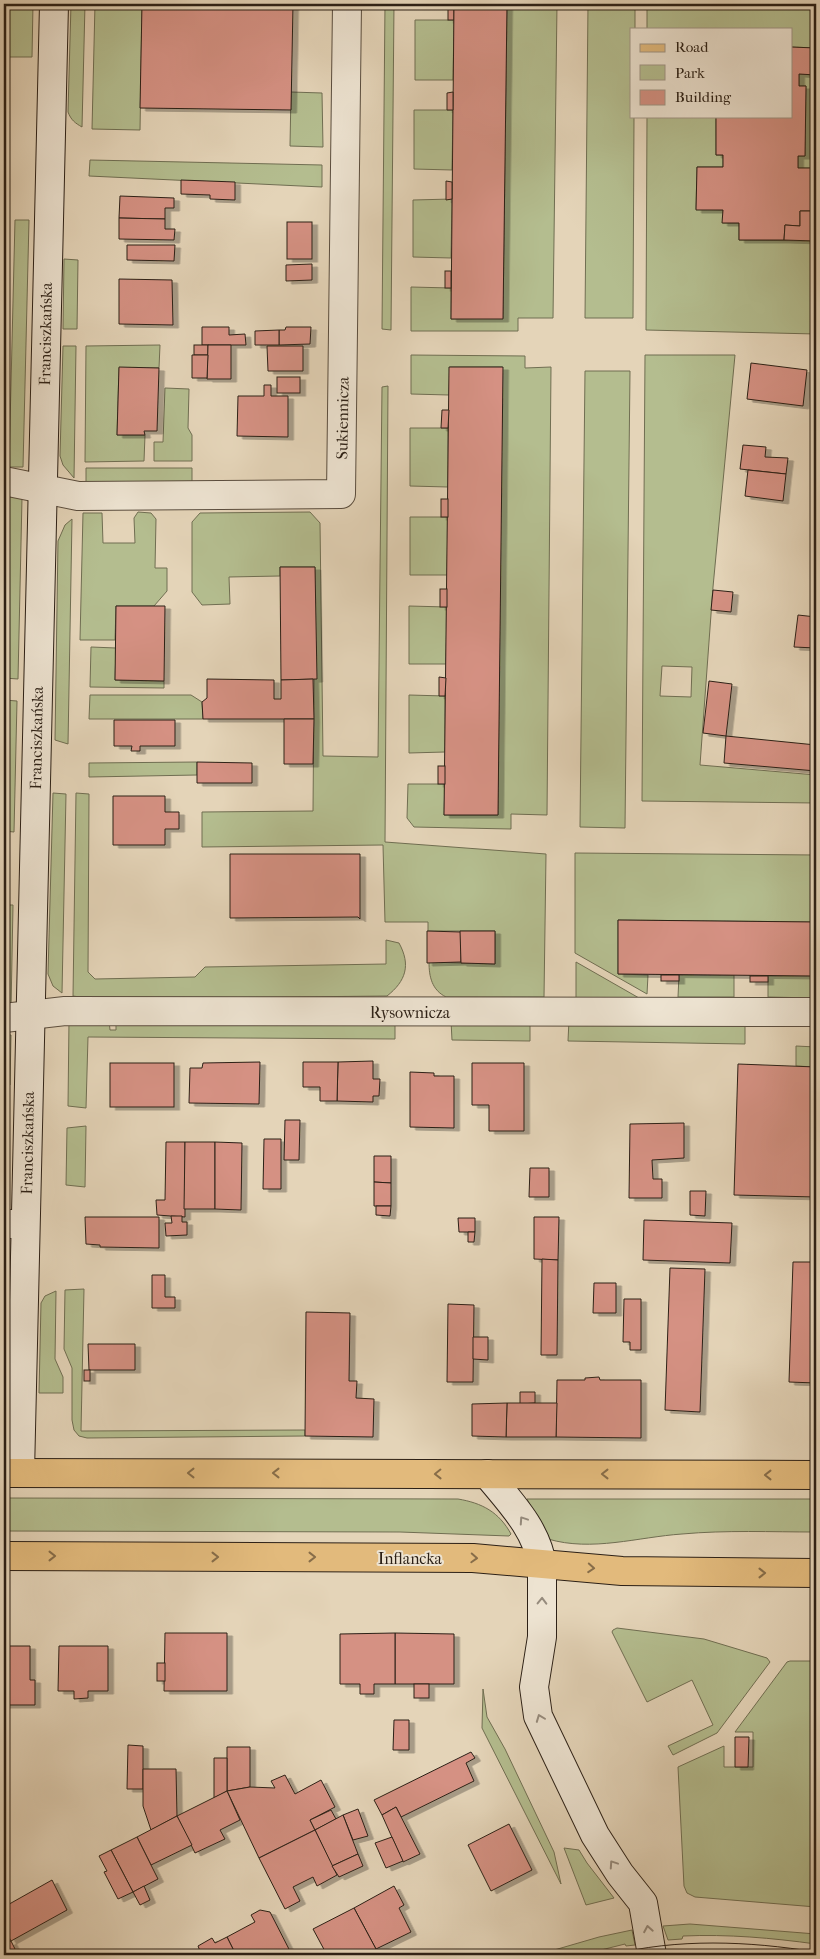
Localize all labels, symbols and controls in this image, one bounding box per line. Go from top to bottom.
legend [630,28,792,118]
text: Road [675,38,709,56]
text: Park [675,64,705,82]
text: Building [675,88,732,106]
street label: Franciszkańska [35,282,56,386]
street label: Sukiennicza [332,376,353,460]
street label: Franciszkańska [26,686,47,790]
street label: Rysownicza [370,1003,451,1022]
street label: Franciszkańska [17,1091,38,1195]
one-way arrow [187,1468,194,1478]
one-way arrow [271,1468,279,1478]
one-way arrow [434,1469,442,1479]
one-way arrow [601,1469,608,1479]
one-way arrow [763,1470,771,1480]
one-way arrow [520,1517,529,1526]
street label: Inflancka [378,1549,443,1568]
one-way arrow [49,1551,57,1561]
one-way arrow [212,1552,219,1562]
one-way arrow [308,1552,316,1562]
one-way arrow [470,1553,478,1564]
one-way arrow [587,1563,595,1574]
one-way arrow [758,1568,766,1578]
one-way arrow [537,1596,547,1604]
one-way arrow [536,1714,546,1723]
one-way arrow [610,1860,619,1869]
one-way arrow [643,1925,653,1933]

